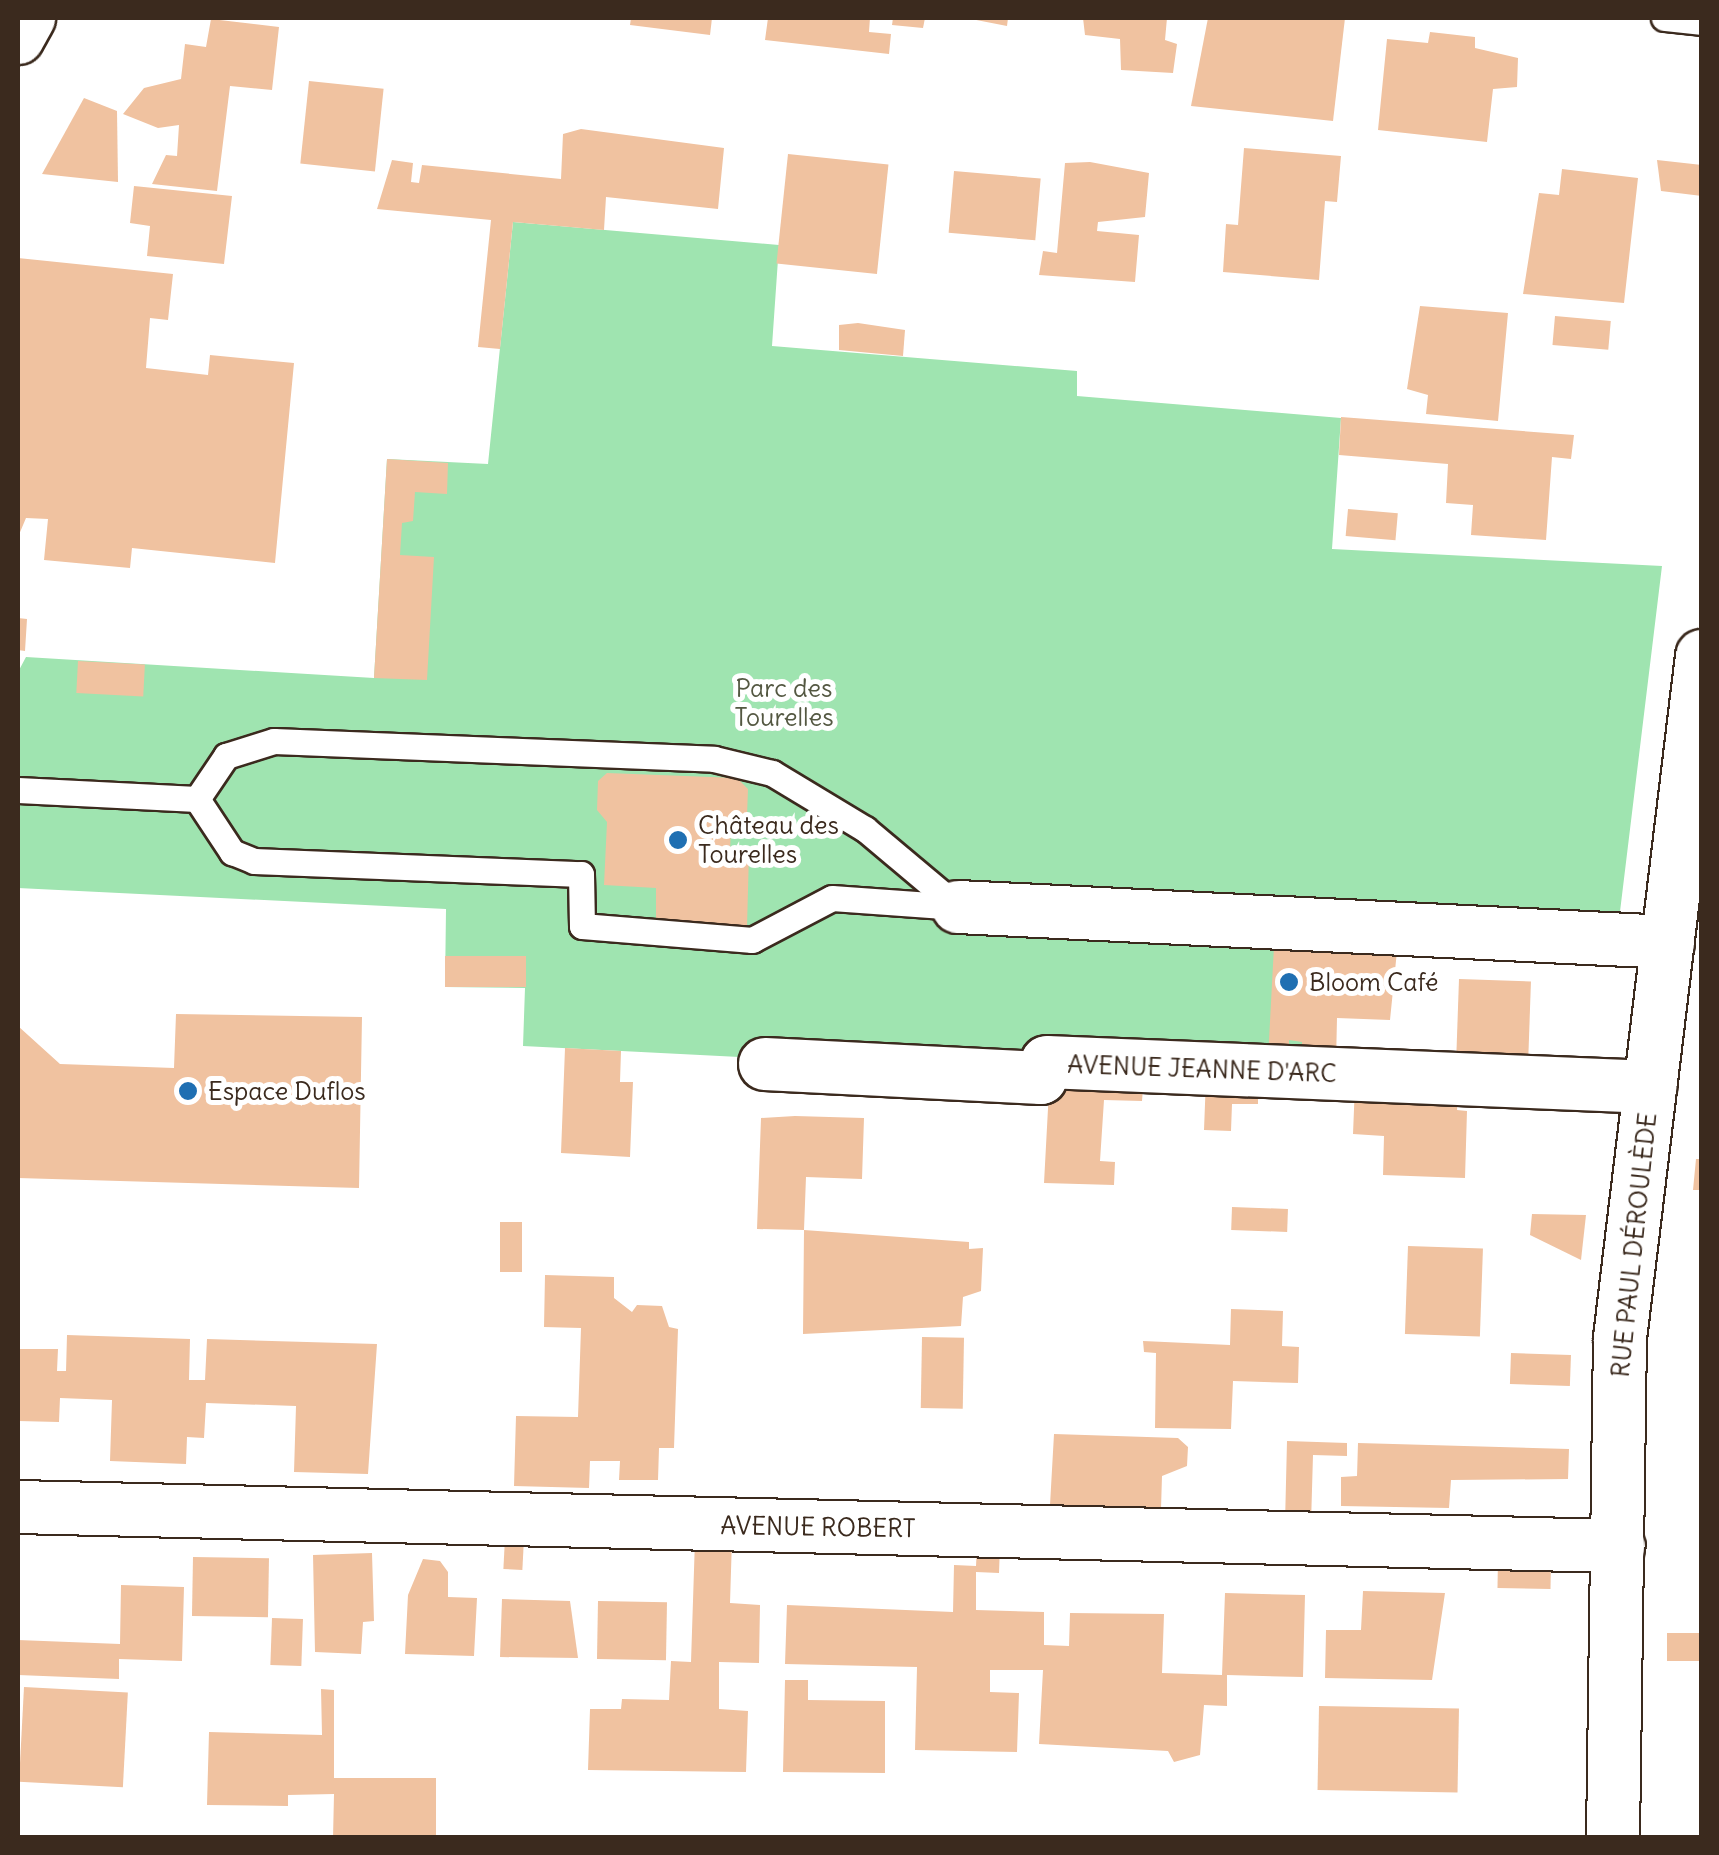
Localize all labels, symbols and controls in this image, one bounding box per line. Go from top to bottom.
park label: Parc des Tourelles [734,674,834,733]
place label: Château des Tourelles [698,811,839,870]
marker: Château des Tourelles [667,829,689,851]
place label: Bloom Café [1309,967,1438,997]
marker: Bloom Café [1278,971,1300,993]
street label: AVENUE JEANNE D'ARC [1067,1049,1337,1089]
place label: Espace Duflos [208,1076,366,1106]
marker: Espace Duflos [177,1080,199,1102]
street label: RUE PAUL DÉROULÈDE [1605,1111,1663,1379]
street label: AVENUE ROBERT [720,1510,916,1544]

